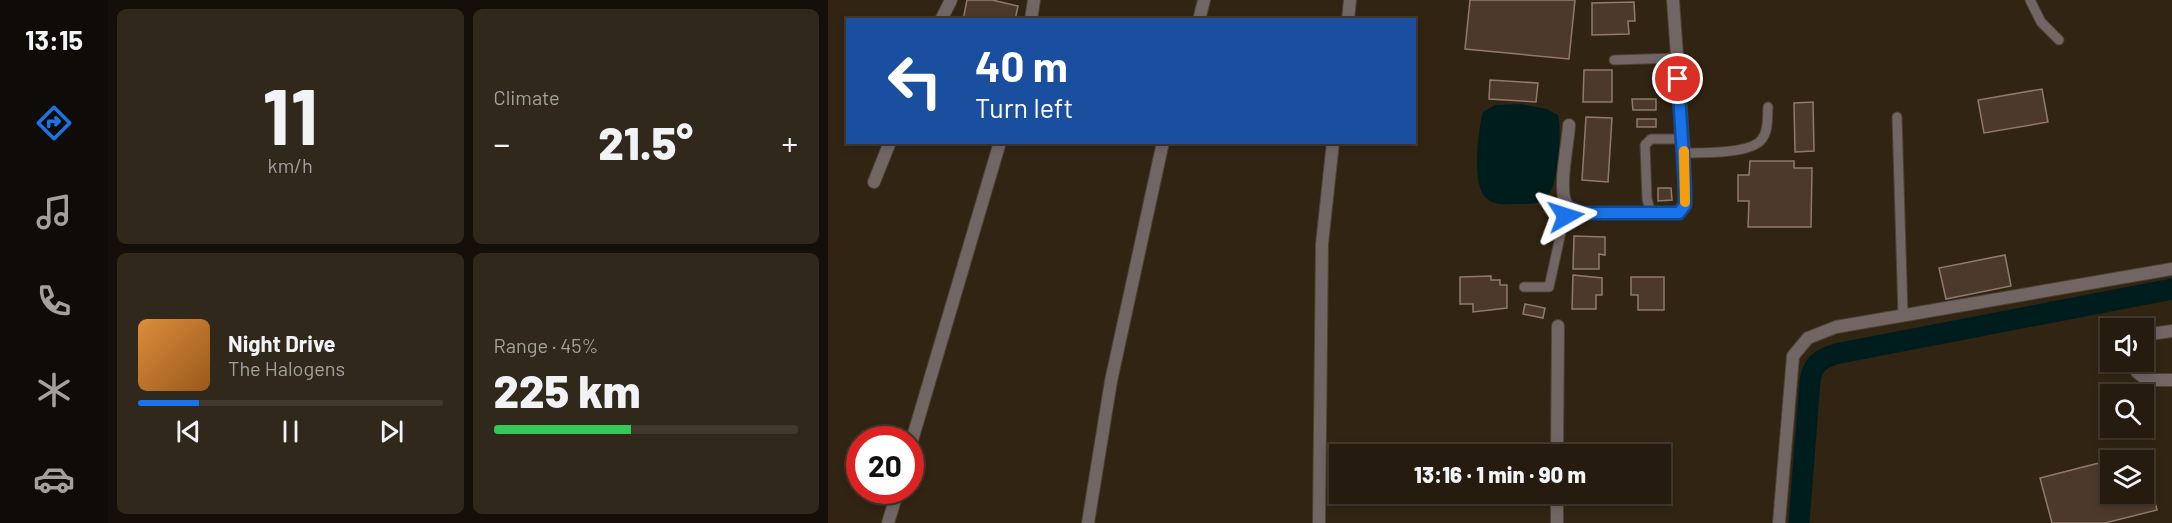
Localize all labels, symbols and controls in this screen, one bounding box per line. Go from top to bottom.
text: 13:15 [25,23,83,55]
text: 40 m [975,40,1068,90]
icon: left [876,42,954,120]
pin [1652,53,1703,104]
icon: arrive [1661,62,1694,95]
text: 11 [262,67,318,161]
text: Climate [494,85,560,109]
text: Turn left [975,91,1073,123]
icon: directions [33,102,75,144]
text: 21.5° [598,115,693,169]
text: − [494,123,510,163]
text: + [782,123,798,163]
text: km/h [268,153,313,177]
position arrow [1534,184,1598,248]
icon: music [33,191,75,233]
icon: phone [33,280,75,322]
map controls [2100,318,2154,504]
button: sound [2100,318,2154,372]
text: Night Drive [228,330,336,356]
text: Range · 45% [494,333,599,357]
text: The Halogens [228,356,345,380]
text: 225 km [494,363,641,417]
icon: climate [33,369,75,411]
button: search [2100,384,2154,438]
icon: previous [172,415,205,448]
icon: pause [274,415,307,448]
icon: next [375,415,408,448]
speed limit sign: 20 [846,426,924,504]
button: layers [2100,450,2154,504]
icon: car [33,458,75,500]
text: 13:16 · 1 min · 90 m [1414,461,1586,487]

